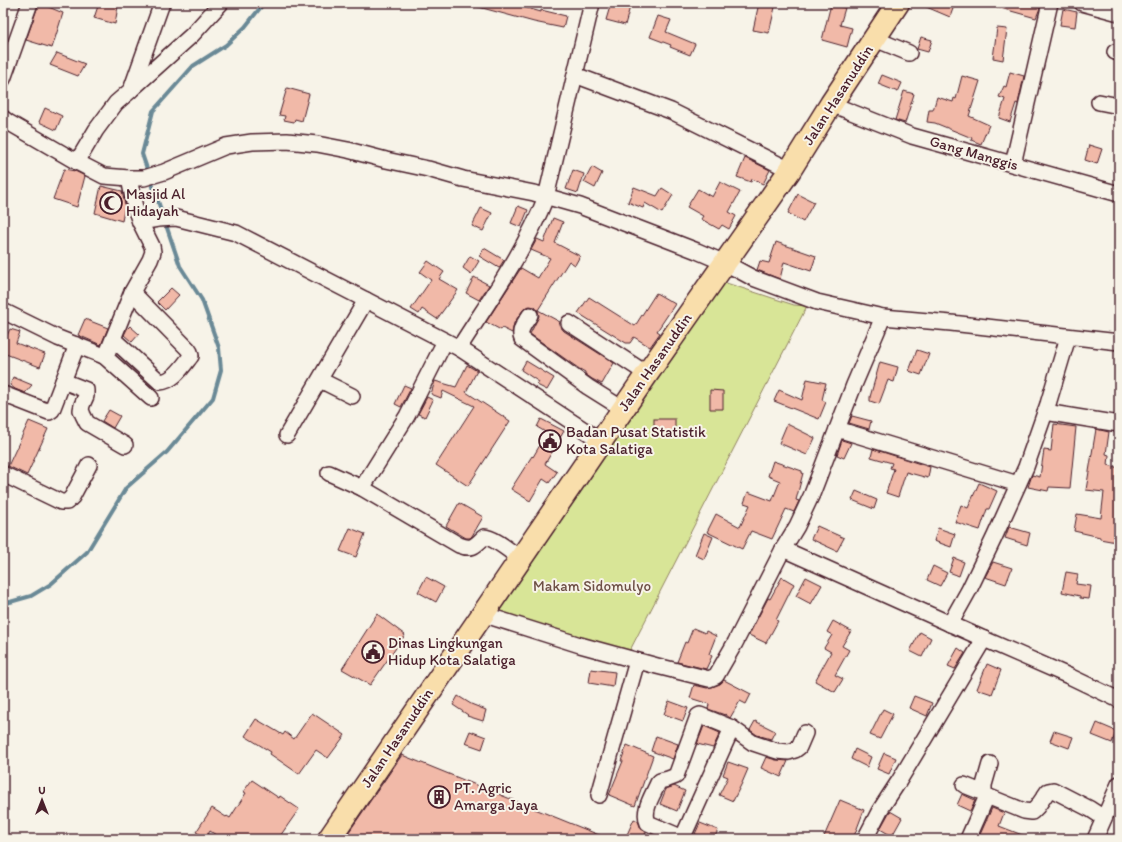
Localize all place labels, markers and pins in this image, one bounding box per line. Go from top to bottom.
place label: Masjid Al Hidayah [126,185,186,220]
mosque icon: Masjid Al Hidayah [98,190,124,216]
place label: Badan Pusat Statistik Kota Salatiga [566,423,706,458]
public building icon: Badan Pusat Statistik Kota Salatiga [537,428,563,454]
place label: Dinas Lingkungan Hidup Kota Salatiga [388,634,516,669]
public building icon: Dinas Lingkungan Hidup Kota Salatiga [360,639,386,665]
place label: PT. Agric Amarga Jaya [454,779,538,814]
building icon: PT. Agric Amarga Jaya [426,784,452,810]

